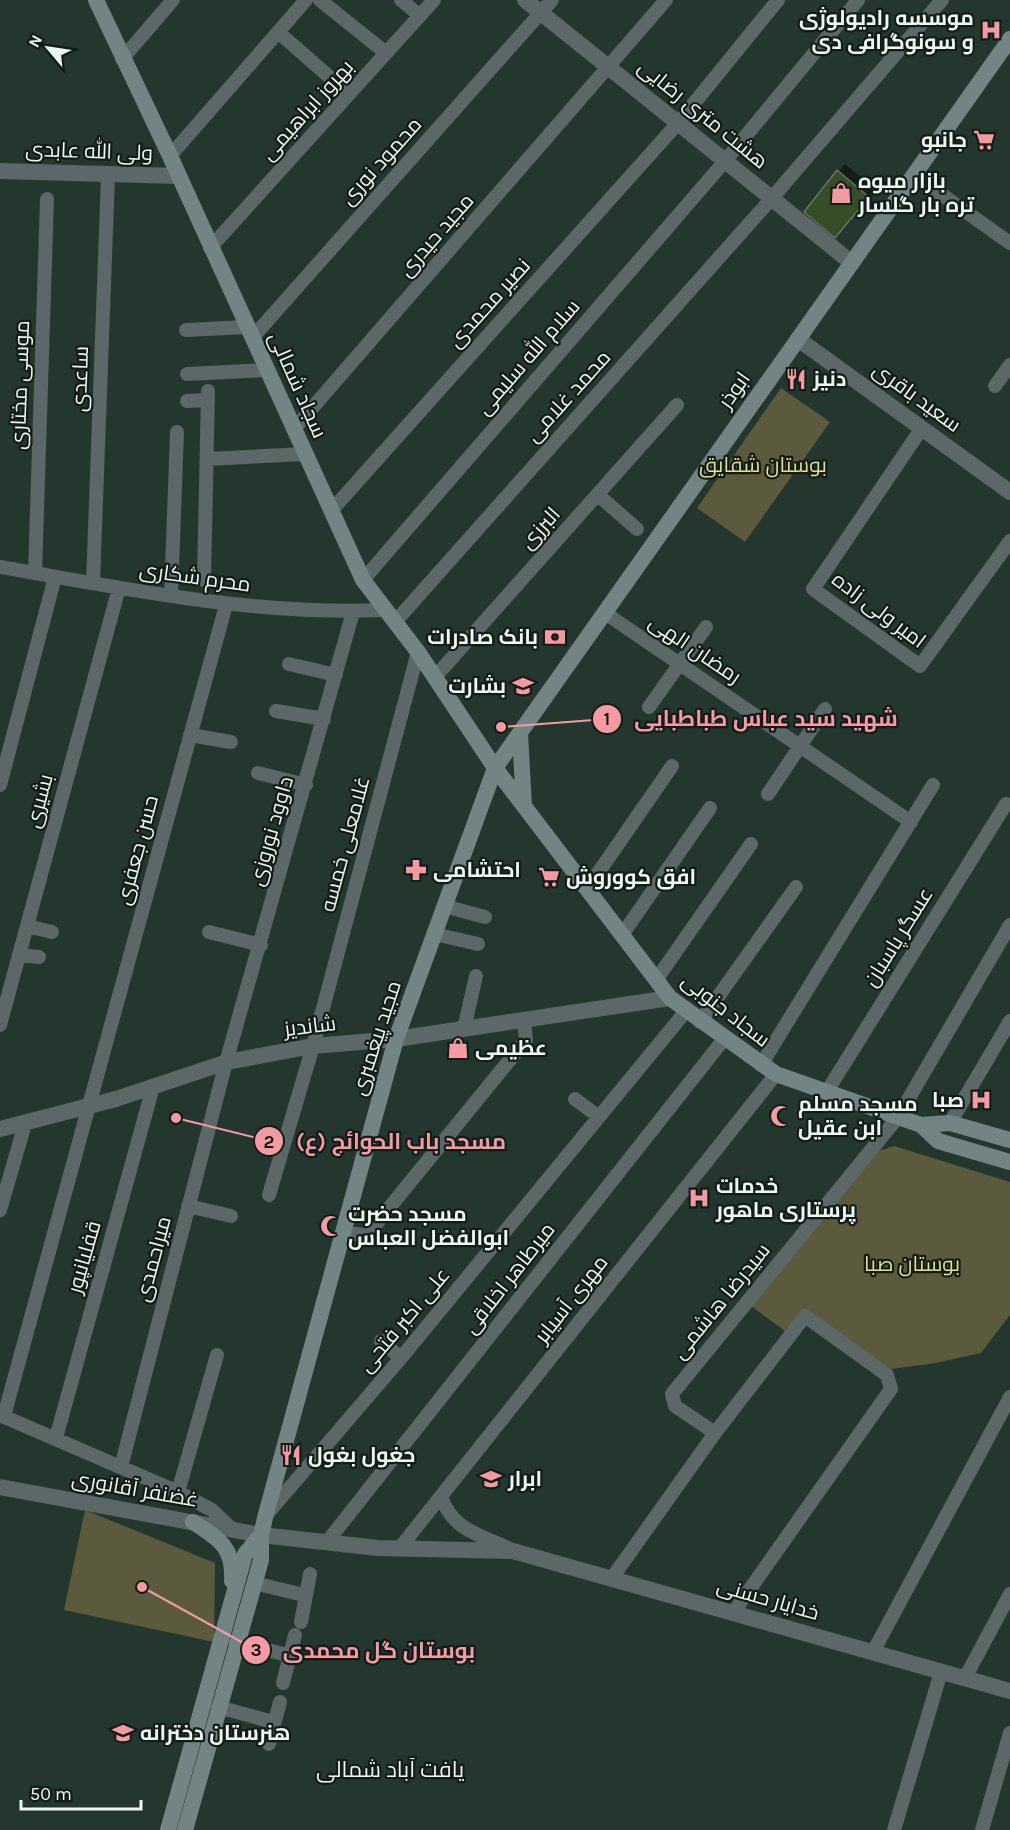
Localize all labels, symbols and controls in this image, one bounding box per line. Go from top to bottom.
place label: موسسه رادیولوژی و سونوگرافی دی [799,6,974,55]
north arrow [18,18,78,78]
hospital icon: موسسه رادیولوژی و سونوگرافی دی [979,18,1003,42]
text: N [24,31,46,51]
street label: هشت متری رضایی [633,54,773,174]
street label: بهروز ابراهیمی [256,55,359,166]
street label: محمود نوری [335,112,427,210]
place label: جانبو [921,128,967,153]
supermarket icon: جانبو [972,128,996,152]
street label: ولی الله عابدی [25,135,153,166]
place label: بازار میوه تره بار گلسار [857,169,975,217]
shop icon: بازار میوه تره بار گلسار [829,181,853,205]
street label: مجید حیدری [393,189,479,282]
street label: نصیر محمدی [443,254,536,353]
street label: سلام الله سلیمی [470,293,586,421]
street label: موسی مختاری [6,320,35,450]
street label: سجاد شمالی [263,328,332,442]
street label: محمد غلامی [521,345,616,447]
street label: ساعدی [67,346,94,412]
street label: سعید باقری [868,357,966,438]
street label: ابوذر [712,367,755,414]
restaurant icon: دنیز [784,367,808,391]
place label: دنیز [812,367,846,391]
park label: بوستان شقایق [699,453,827,478]
street label: البرزی [515,502,566,555]
street label: محرم شکاری [137,557,252,599]
street label: امیر ولی زاده [827,567,931,654]
street label: رمضان الهی [644,609,746,689]
place label: بانک صادرات [427,625,538,649]
bank icon: بانک صادرات [543,625,567,649]
place label: بشارت [448,674,506,698]
school or university icon: بشارت [511,674,535,698]
callout: شهید سید عباس طباطبایی [592,699,909,739]
text: شهید سید عباس طباطبایی [634,706,898,732]
text: 1 [604,708,610,730]
street label: بشیری [20,771,59,831]
street label: داوود نوروزی [244,773,299,889]
street label: غلامعلی خمسه [315,774,376,915]
street label: حسن جعفری [111,793,164,908]
pharmacy icon: احتشامی [404,858,428,882]
place label: احتشامی [433,858,521,882]
supermarket icon: افق کووروش [537,865,561,889]
place label: افق کووروش [566,865,696,890]
street label: عسگر پاسبان [858,883,940,992]
street label: سجاد جنوبی [676,968,775,1053]
street label: مجید پیغمبری [346,978,408,1099]
street label: شاندیز [282,1011,337,1041]
shop icon: عظیمی [446,1036,470,1060]
place label: عظیمی [475,1036,547,1060]
place label: صبا [932,1088,964,1112]
hospital icon: صبا [969,1088,993,1112]
place label: مسجد مسلم ابن عقیل [798,1092,918,1140]
mosque icon: مسجد مسلم ابن عقیل [769,1104,793,1128]
callout: مسجد باب الحوائج (ع) [254,1121,519,1161]
text: مسجد باب الحوائج (ع) [296,1129,506,1156]
text: 2 [264,1131,274,1153]
place label: خدمات پرستاری ماهور [715,1174,856,1225]
hospital icon: خدمات پرستاری ماهور [687,1186,711,1210]
place label: مسجد حضرت ابوالفضل العباس [348,1202,509,1251]
street label: میراحمدی [130,1214,177,1305]
mosque icon: مسجد حضرت ابوالفضل العباس [319,1214,343,1238]
street label: قفلیانپور [62,1218,107,1297]
street label: میرطاهر اخلاقی [458,1218,561,1339]
street label: سیدرضا هاشمی [667,1238,776,1364]
street label: مهری آسیابر [529,1250,613,1349]
park label: بوستان صبا [864,1252,960,1277]
street label: علی اکبر فتحی [353,1263,455,1378]
restaurant icon: جغول بغول [279,1443,303,1467]
place label: جغول بغول [308,1443,415,1468]
street label: غضنفر آقانوری [70,1466,200,1513]
school or university icon: ابرار [479,1467,503,1491]
place label: ابرار [507,1467,542,1491]
street label: خدایار حسنی [714,1573,822,1626]
callout: بوستان گل محمدی [241,1630,487,1670]
text: بوستان گل محمدی [283,1638,475,1664]
text: 3 [250,1639,262,1661]
school or university icon: هنرستان دخترانه [111,1721,135,1745]
place label: هنرستان دخترانه [140,1721,291,1745]
district label: یافت آباد شمالی [316,1757,464,1783]
scale bar [21,1773,141,1811]
text: 50 m [30,1783,72,1805]

